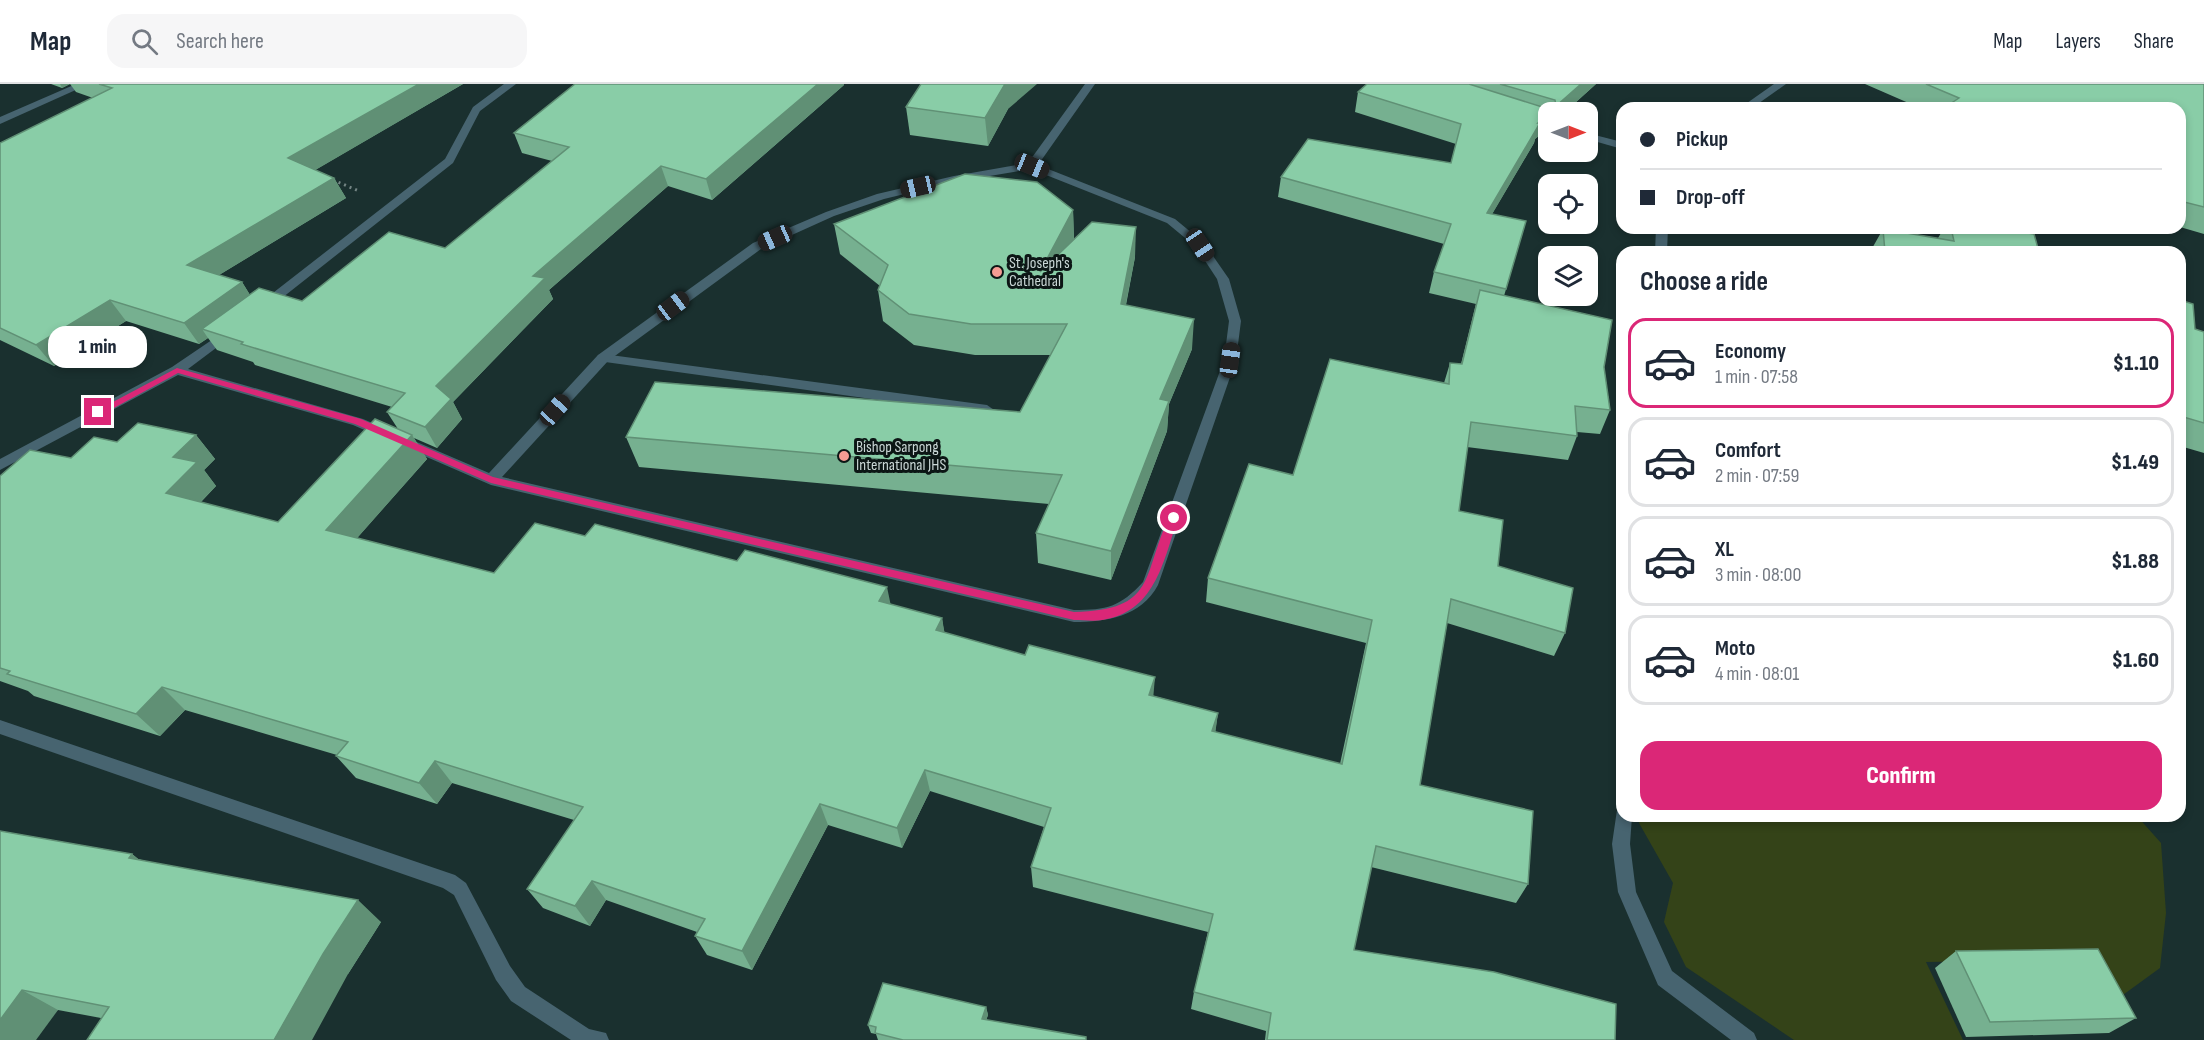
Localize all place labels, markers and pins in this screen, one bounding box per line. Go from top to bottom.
place label: St. Joseph's Cathedral [1009,254,1070,291]
marker: St. Joseph's Cathedral [990,265,1004,279]
place label: Bishop Sarpong International JHS [856,438,946,475]
marker: Bishop Sarpong International JHS [837,449,851,463]

